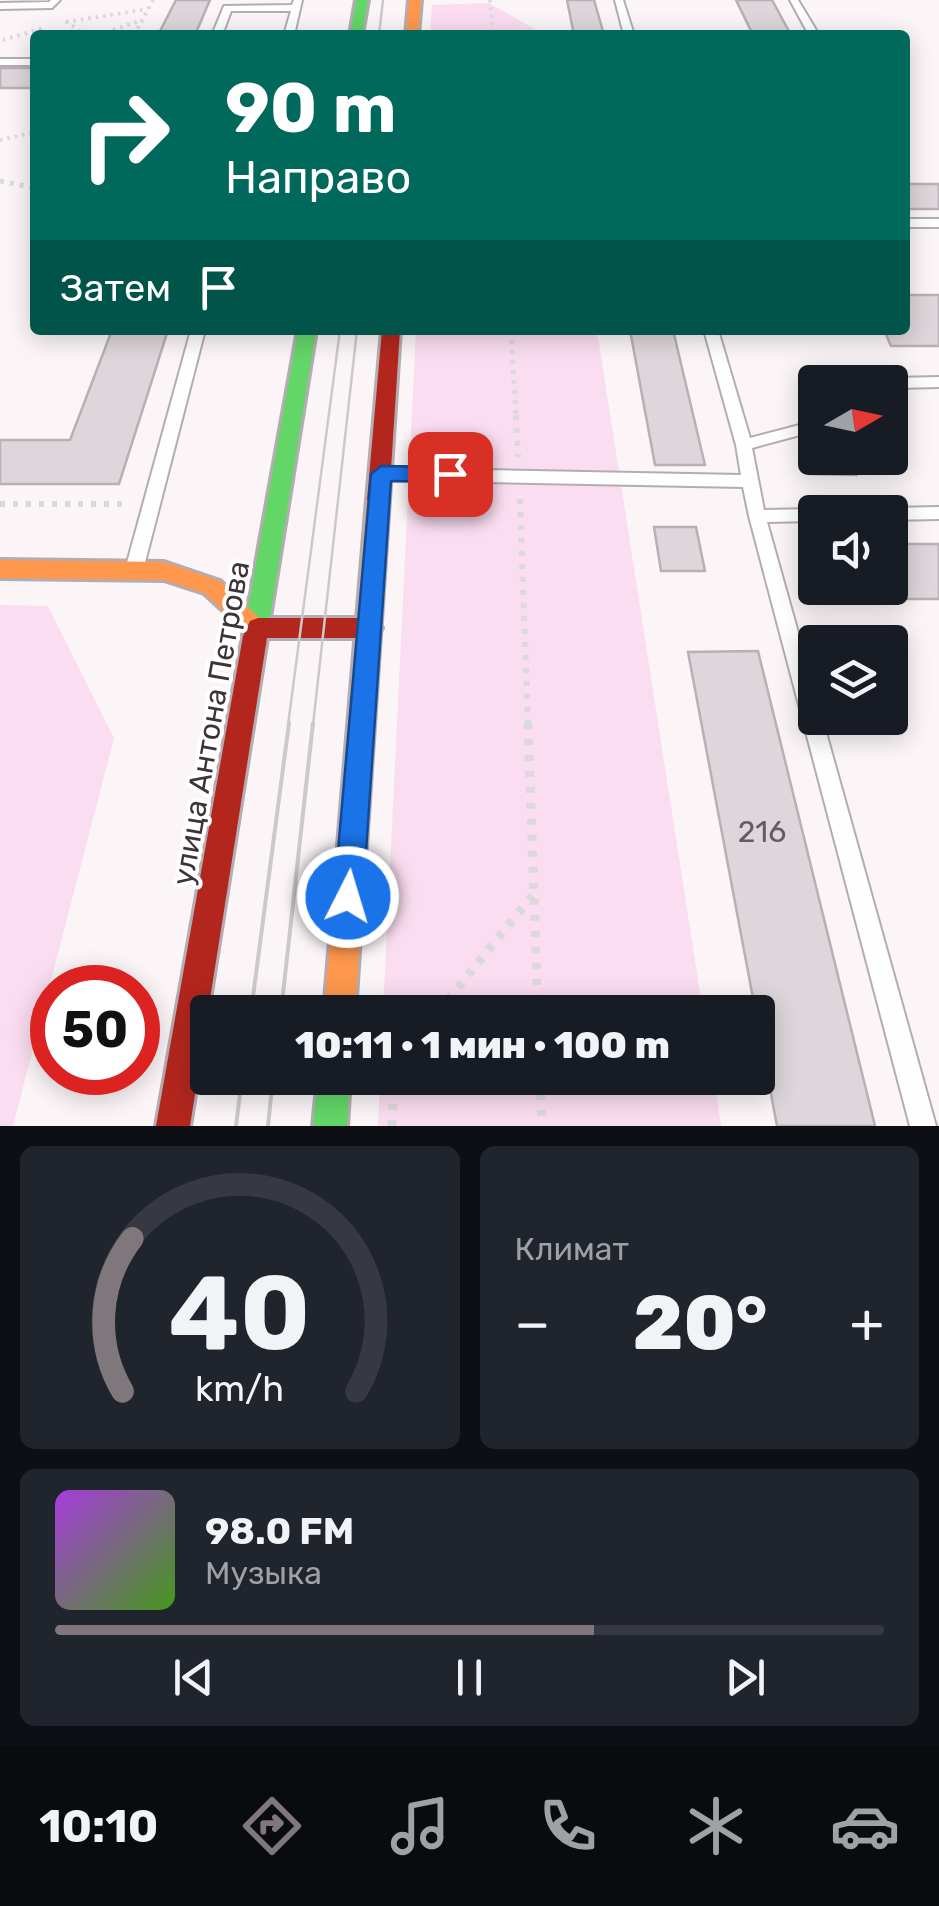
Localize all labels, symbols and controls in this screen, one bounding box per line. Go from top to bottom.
text: 90 m [225,67,397,150]
icon: right [60,70,190,200]
text: Направо [225,151,411,204]
icon: arrive [191,260,246,315]
text: Затем [60,265,171,311]
north arrow [798,365,908,475]
map controls [798,365,908,735]
pin [408,432,493,517]
icon: arrive [423,447,478,502]
button: sound [798,495,908,605]
street label: улица Антона Петрова [165,558,257,888]
button: layers [798,625,908,735]
house number: 216 [738,814,786,850]
position arrow [296,845,400,949]
speed limit sign: 50 [30,965,160,1095]
text: 10:11 · 1 мин · 100 m [295,1022,670,1068]
text: Климат [515,1230,629,1268]
text: 40 [169,1252,311,1375]
text: 20° [633,1279,767,1368]
text: − [515,1291,550,1356]
text: + [850,1291,884,1356]
text: km/h [195,1368,284,1410]
text: 98.0 FM [205,1508,354,1554]
text: Музыка [205,1554,322,1592]
icon: previous [166,1650,221,1705]
icon: pause [442,1650,497,1705]
icon: next [718,1650,773,1705]
icon: directions [237,1791,307,1861]
icon: music [385,1791,455,1861]
icon: phone [533,1791,603,1861]
icon: climate [681,1791,751,1861]
icon: car [830,1791,900,1861]
text: 10:10 [39,1800,158,1853]

